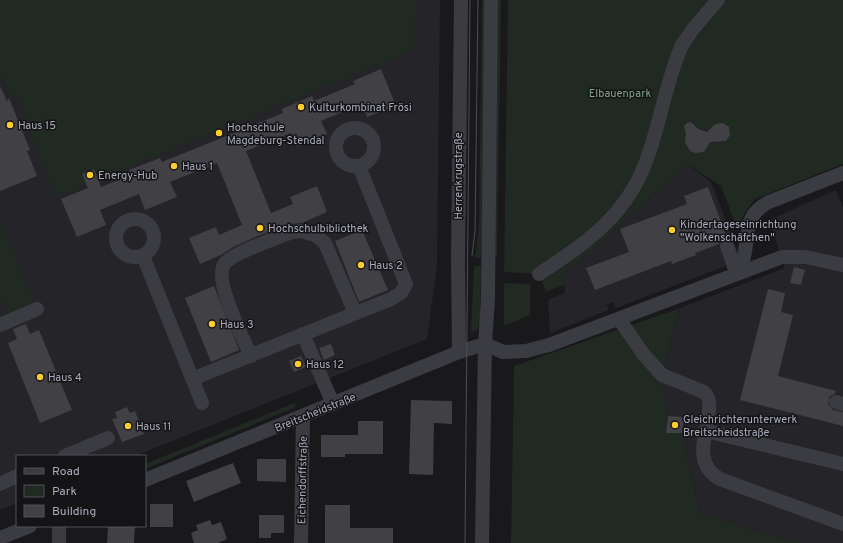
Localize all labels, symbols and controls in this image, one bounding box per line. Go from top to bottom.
park label: Elbauenpark [589,87,651,101]
place label: Kulturkombinat Frösi [309,101,412,115]
marker: Kulturkombinat Frösi [296,102,306,112]
place label: Haus 15 [18,119,56,133]
marker: Haus 15 [5,120,15,130]
place label: Hochschule Magdeburg-Stendal [227,121,324,148]
marker: Hochschule Magdeburg-Stendal [214,128,224,138]
street label: Herrenkrugstraße [452,132,466,220]
place label: Haus 1 [182,160,213,174]
marker: Haus 1 [169,161,179,171]
place label: Energy-Hub [98,169,157,183]
marker: Energy-Hub [85,170,95,180]
place label: Kindertageseinrichtung "Wolkenschäfchen" [680,218,796,245]
place label: Hochschulbibliothek [268,222,369,236]
marker: Hochschulbibliothek [255,223,265,233]
marker: Kindertageseinrichtung "Wolkenschäfchen" [667,225,677,235]
place label: Haus 2 [369,259,403,273]
marker: Haus 2 [356,260,366,270]
place label: Haus 3 [220,318,254,332]
marker: Haus 3 [207,319,217,329]
place label: Haus 12 [306,358,344,372]
marker: Haus 12 [293,359,303,369]
place label: Haus 4 [48,371,82,385]
marker: Haus 4 [35,372,45,382]
street label: Breitscheidstraße [273,390,358,436]
place label: Gleichrichterunterwerk Breitscheidstraße [683,413,797,440]
place label: Haus 11 [136,420,171,434]
marker: Gleichrichterunterwerk Breitscheidstraße [670,420,680,430]
marker: Haus 11 [123,421,133,431]
street label: Eichendorffstraße [295,436,311,524]
legend [16,455,146,527]
text: Road [52,464,80,480]
text: Park [52,484,77,500]
text: Building [52,504,96,520]

